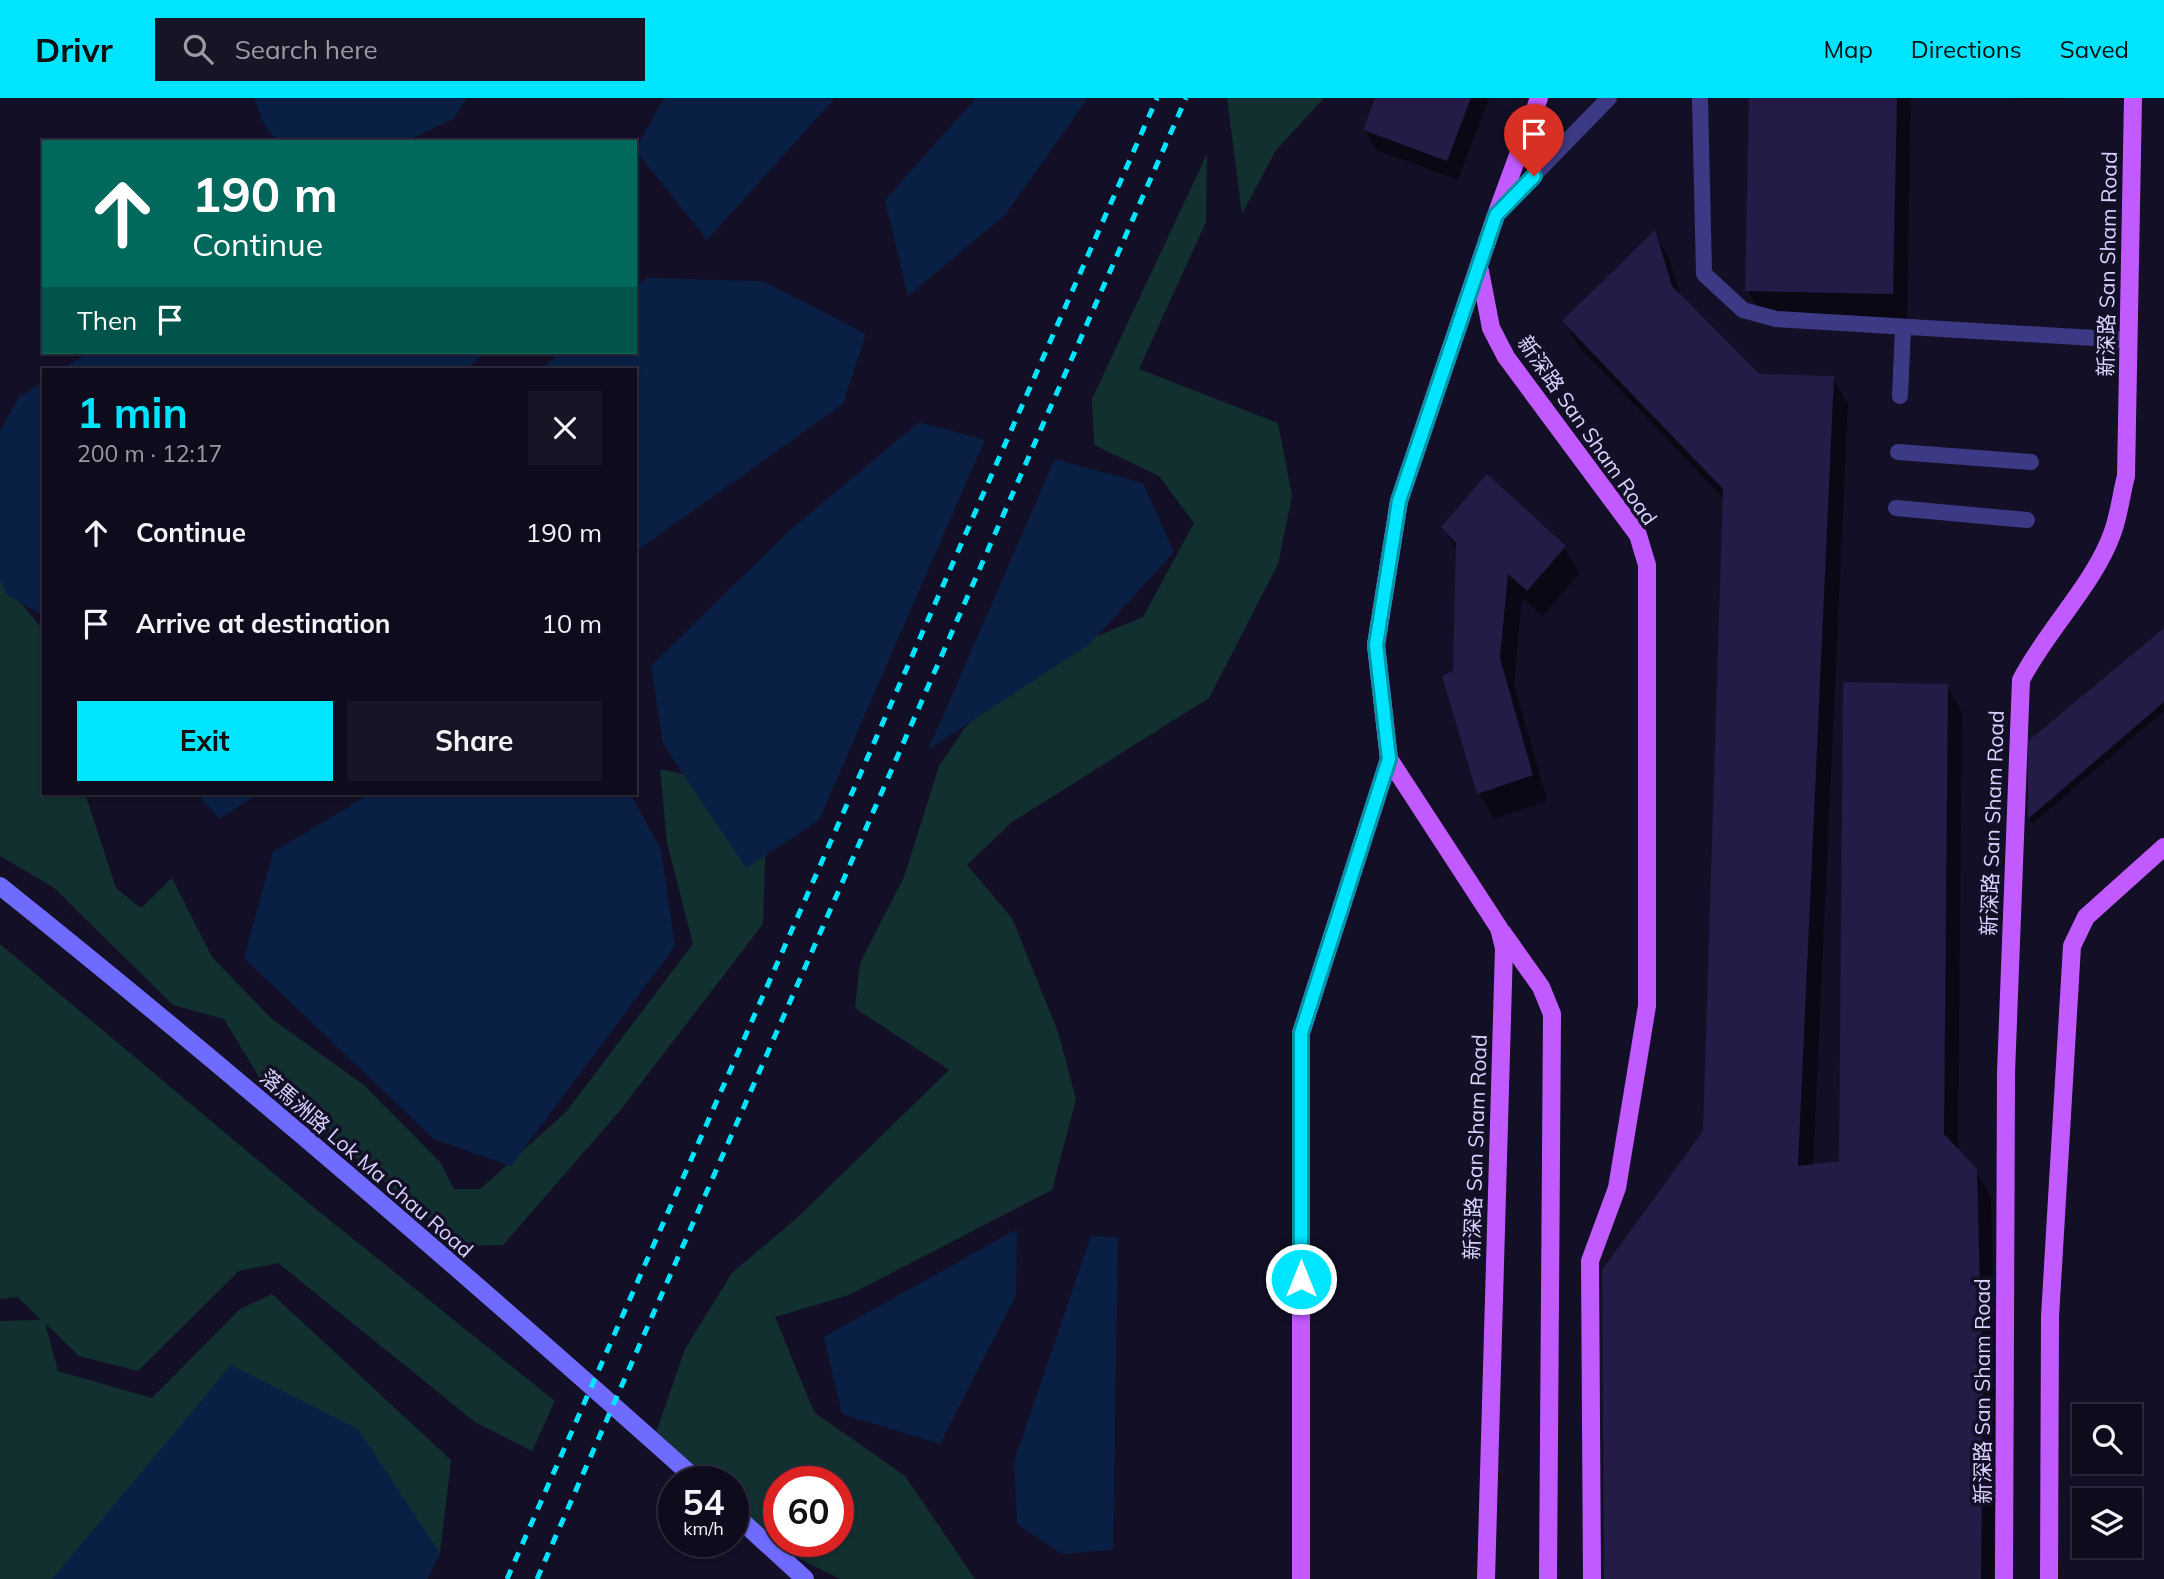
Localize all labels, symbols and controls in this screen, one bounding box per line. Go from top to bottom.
search box [155,18,645,81]
text: Drivr [35,29,113,70]
icon: search [179,30,217,68]
text: Search here [235,33,378,66]
text: Map [1823,34,1873,64]
text: Directions [1911,34,2022,64]
text: Saved [2060,34,2129,64]
pin [1504,104,1564,176]
icon: arrive [1515,115,1553,153]
street label: 新深路 San Sham Road [2092,151,2122,377]
text: 190 m [192,163,338,224]
icon: ahead [77,168,168,259]
text: Continue [192,224,323,264]
icon: arrive [151,301,189,339]
text: Then [77,304,137,337]
street label: 新深路 San Sham Road [1513,330,1663,530]
text: 1 min [77,386,188,439]
button: close [528,391,602,465]
text: 200 m · 12:17 [77,439,222,468]
icon: ahead [77,514,115,552]
text: Continue [136,516,246,549]
text: 190 m [526,516,602,549]
icon: arrive [77,605,115,643]
text: Arrive at destination [136,607,391,640]
text: 10 m [541,607,602,640]
button: Exit [77,701,333,781]
button: Share [347,701,602,781]
street label: 新深路 San Sham Road [1975,710,2009,936]
street label: 新深路 San Sham Road [1458,1034,1492,1260]
street label: 落馬洲路 Lok Ma Chau Road [255,1063,479,1263]
position arrow [1264,1242,1338,1316]
street label: 新深路 San Sham Road [1969,1278,1995,1504]
map controls [2072,1404,2142,1558]
button: search [2072,1404,2142,1474]
speed limit sign: 60 [763,1466,854,1557]
text: 54 [682,1480,725,1524]
button: layers [2072,1488,2142,1558]
text: km/h [683,1517,724,1540]

